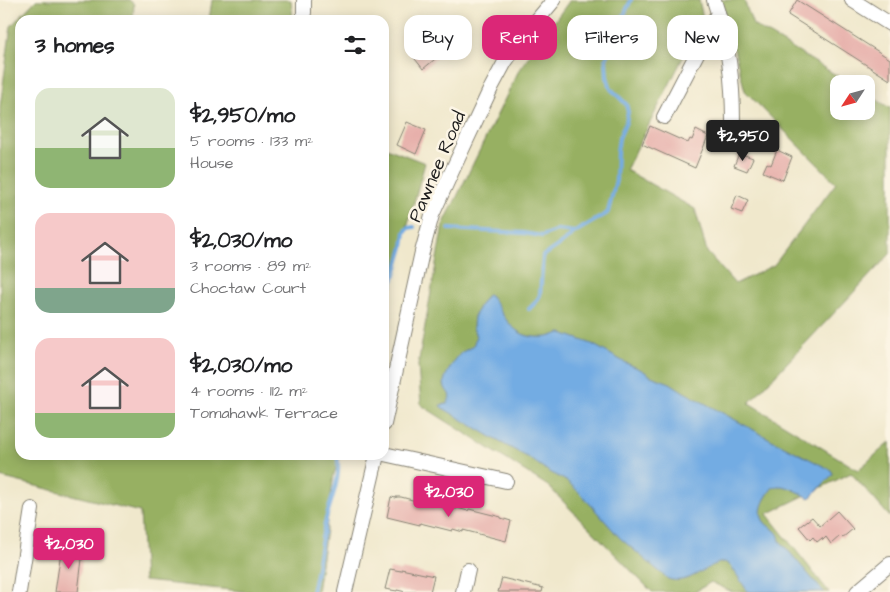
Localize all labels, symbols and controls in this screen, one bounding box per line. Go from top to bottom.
chip: Buy [404,15,472,60]
chip: Rent [482,15,557,60]
chip: Filters [567,15,657,60]
chip: New [667,15,738,60]
text: 3 homes [35,31,115,60]
icon: filters [341,31,369,59]
north arrow [830,75,875,120]
map controls [830,75,875,120]
text: $2,950/mo [190,101,295,130]
street label: Pawnee Road [402,107,473,226]
icon: home [75,108,135,168]
pin: $2,950 [702,120,784,162]
text: $2,950 [717,125,769,147]
text: 5 rooms · 133 m² [190,130,313,152]
text: House [190,152,234,174]
text: $2,030/mo [190,226,292,255]
icon: home [75,233,135,293]
text: 3 rooms · 89 m² [190,255,311,277]
text: Choctaw Court [190,277,306,299]
text: $2,030/mo [190,351,292,380]
icon: home [75,358,135,418]
text: 4 rooms · 112 m² [190,380,308,402]
text: Tomahawk Terrace [190,402,338,424]
pin: $2,030 [408,476,490,518]
text: $2,030 [424,481,474,503]
pin: $2,030 [28,528,110,570]
text: $2,030 [44,533,94,555]

